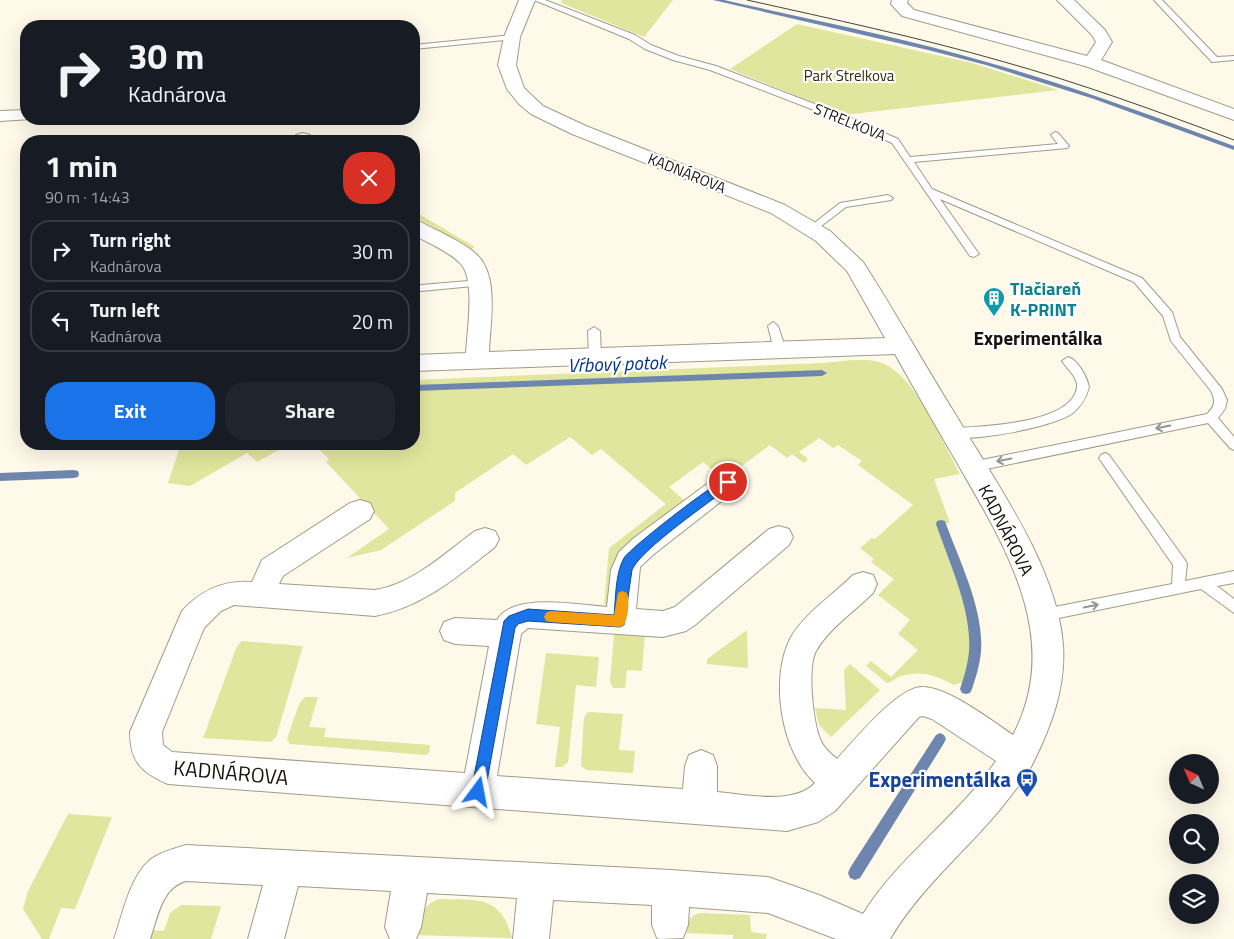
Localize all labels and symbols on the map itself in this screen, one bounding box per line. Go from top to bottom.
park label: Park Strelkova [804,64,895,87]
street label: STRELKOVA [810,97,890,147]
street label: KADNÁROVA [644,147,730,199]
place label: Tlačiareň K-PRINT [1010,275,1081,323]
building icon: Tlačiareň K-PRINT [982,286,1006,317]
district label: Experimentálka [974,323,1103,352]
water label: Vŕbový potok [567,347,669,379]
one-way arrow [1155,423,1171,433]
one-way arrow [996,456,1012,465]
pin [707,461,749,503]
street label: KADNÁROVA [972,480,1041,580]
one-way arrow [1083,600,1099,610]
street label: KADNÁROVA [172,751,290,793]
north arrow [1169,754,1219,804]
place label: Experimentálka [869,763,1011,795]
position arrow [451,765,503,817]
bus stop icon: Experimentálka [1015,767,1039,798]

